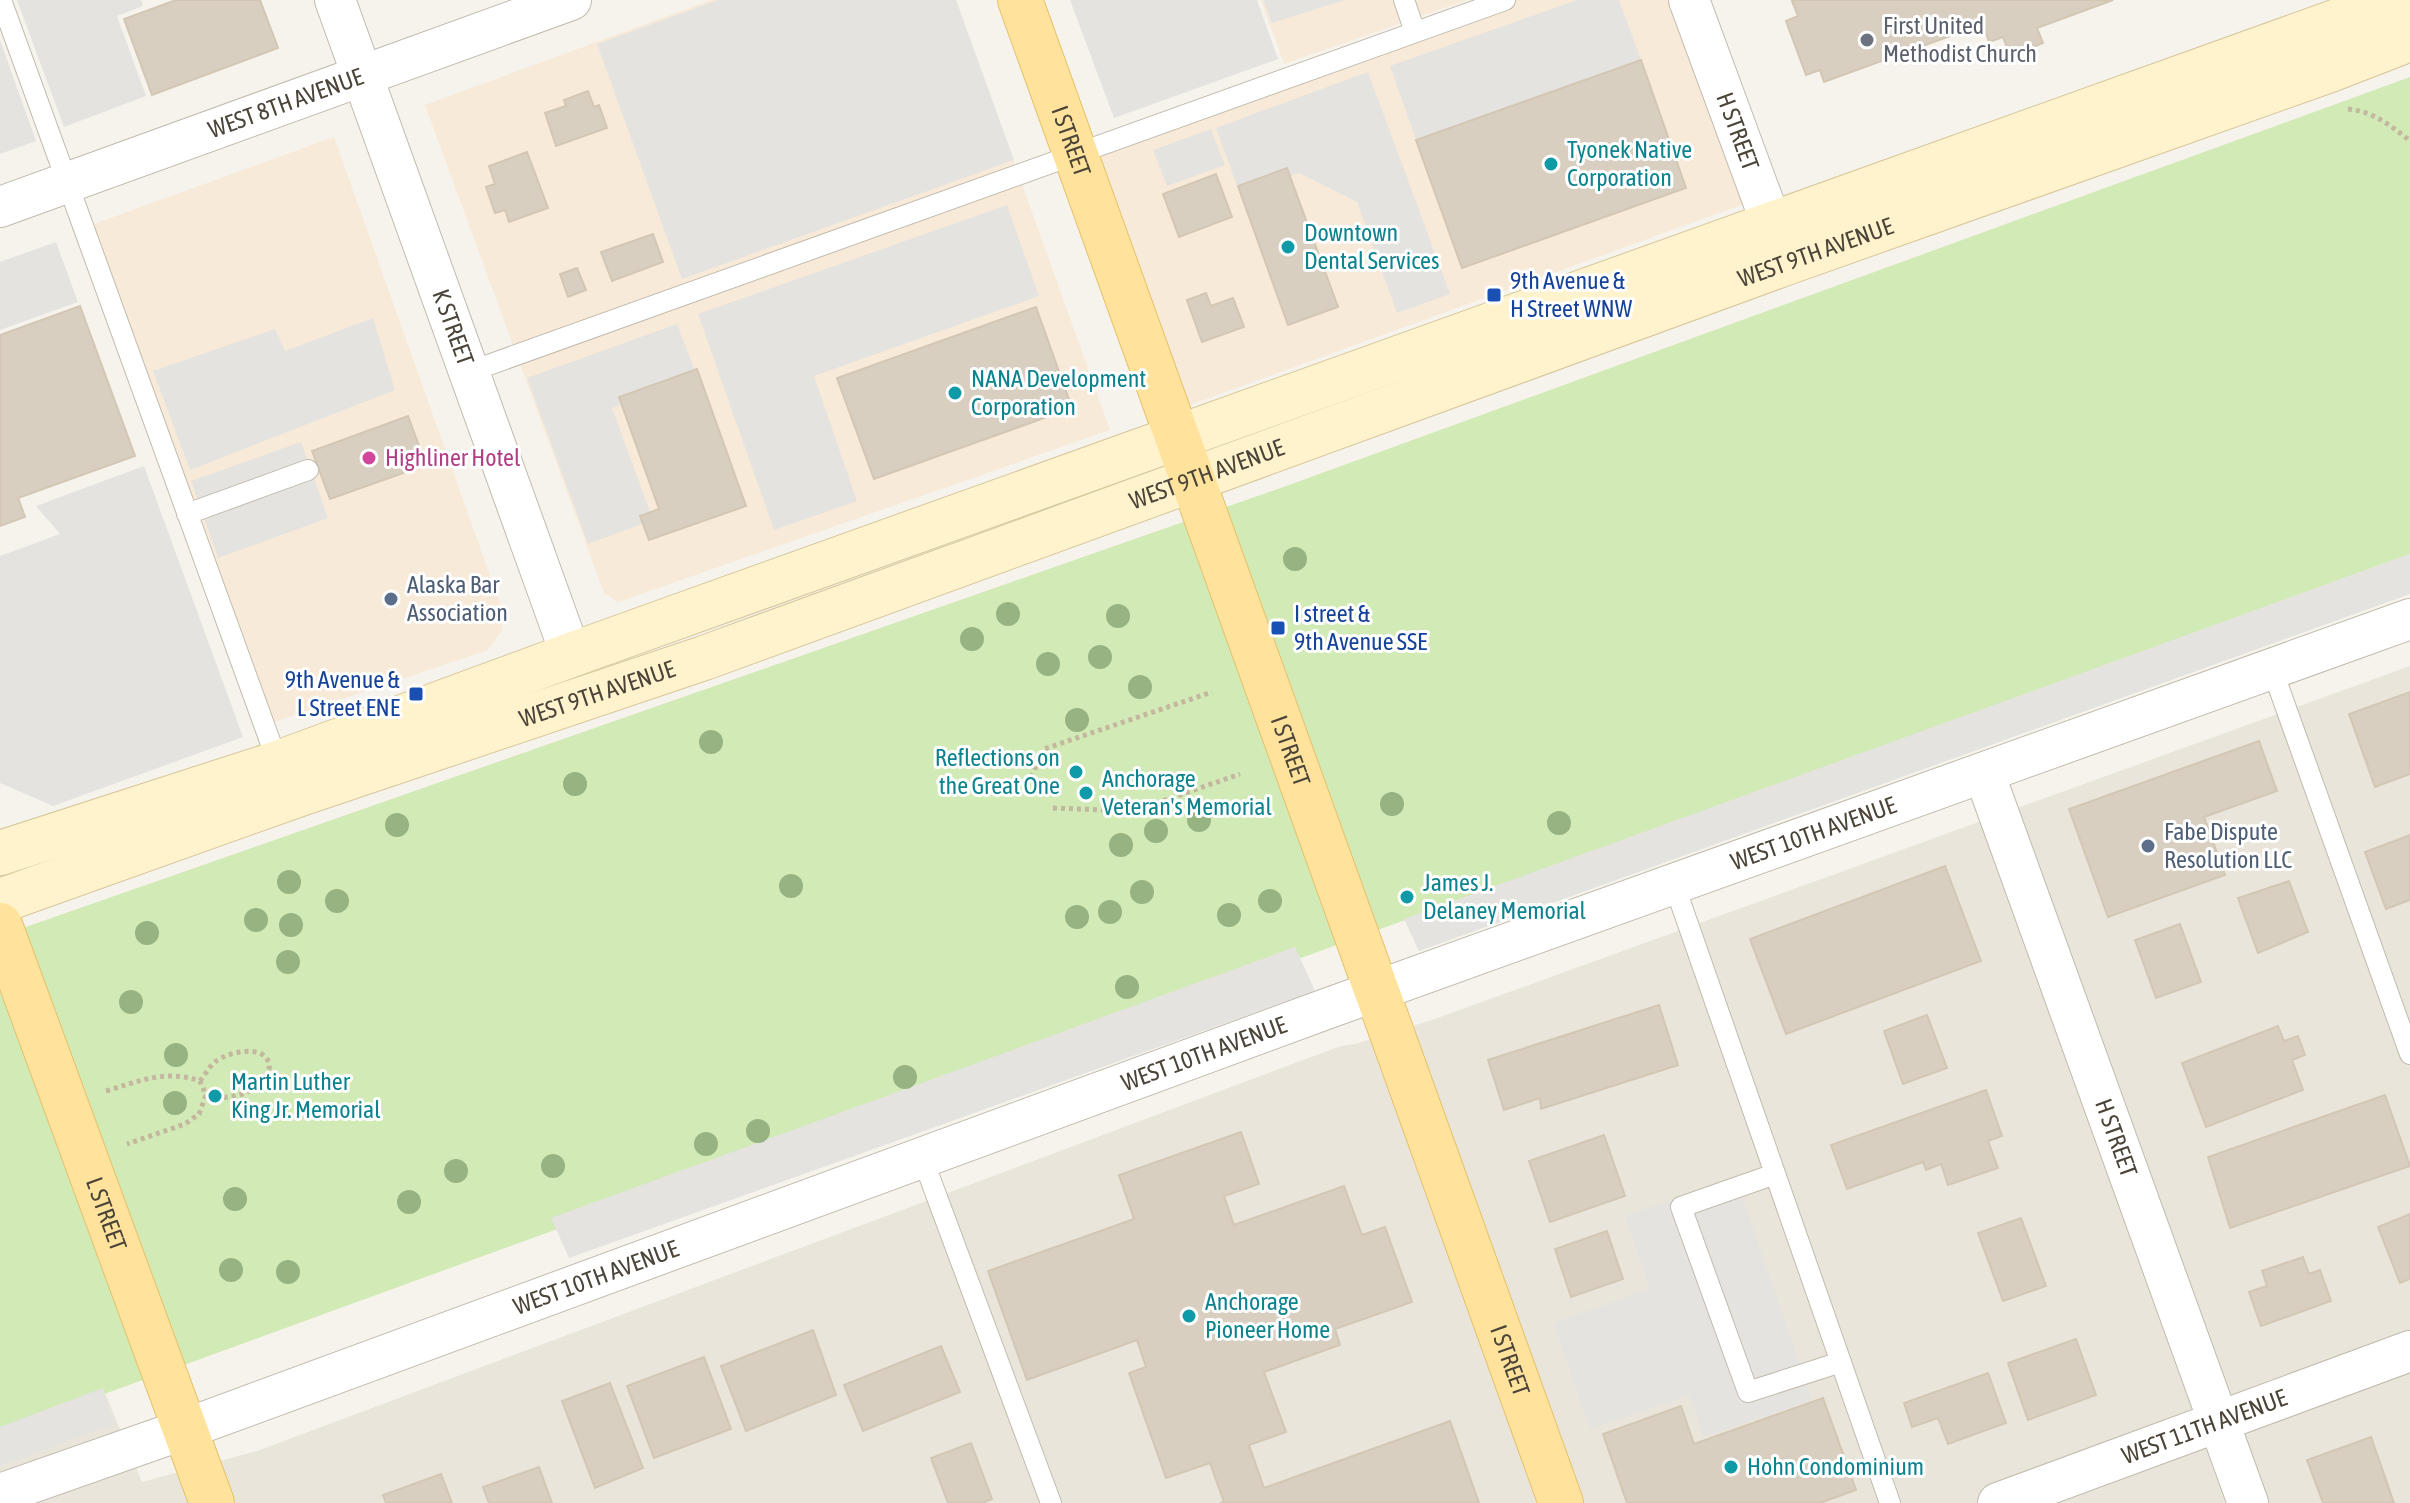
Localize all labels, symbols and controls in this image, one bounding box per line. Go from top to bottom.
place label: First United Methodist Church [1883,12,2037,67]
marker: First United Methodist Church [1858,31,1876,49]
street label: WEST 8TH AVENUE [205,63,367,143]
street label: H STREET [1711,89,1765,174]
street label: I STREET [1046,102,1097,180]
place label: Tyonek Native Corporation [1567,136,1692,191]
marker: Tyonek Native Corporation [1542,155,1560,173]
street label: WEST 9TH AVENUE [1734,212,1896,292]
place label: Downtown Dental Services [1304,219,1439,274]
marker: Downtown Dental Services [1279,238,1297,256]
place label: 9th Avenue & H Street WNW [1510,267,1633,322]
street label: K STREET [427,286,480,369]
marker: 9th Avenue & H Street WNW [1485,286,1503,304]
place label: NANA Development Corporation [971,365,1146,420]
marker: NANA Development Corporation [946,384,964,402]
street label: WEST 9TH AVENUE [1126,433,1288,515]
place label: Highliner Hotel [385,444,521,471]
marker: Highliner Hotel [360,449,378,467]
place label: Alaska Bar Association [407,571,508,626]
marker: Alaska Bar Association [382,590,400,608]
place label: I street & 9th Avenue SSE [1294,600,1427,655]
marker: I street & 9th Avenue SSE [1269,619,1287,637]
street label: WEST 9TH AVENUE [516,655,678,732]
place label: 9th Avenue & L Street ENE [285,666,401,721]
marker: 9th Avenue & L Street ENE [407,685,425,703]
street label: I STREET [1266,712,1316,790]
place label: Reflections on the Great One [935,744,1060,799]
marker: Reflections on the Great One [1067,763,1085,781]
place label: Anchorage Veteran's Memorial [1102,765,1272,820]
marker: Anchorage Veteran's Memorial [1077,784,1095,802]
street label: WEST 10TH AVENUE [1727,791,1900,875]
place label: Fabe Dispute Resolution LLC [2164,818,2292,873]
marker: Fabe Dispute Resolution LLC [2139,837,2157,855]
place label: James J. Delaney Memorial [1423,869,1587,924]
marker: James J. Delaney Memorial [1398,888,1416,906]
street label: WEST 10TH AVENUE [1118,1011,1290,1096]
place label: Martin Luther King Jr. Memorial [231,1068,381,1123]
marker: Martin Luther King Jr. Memorial [206,1087,224,1105]
street label: H STREET [2090,1095,2143,1181]
street label: L STREET [81,1174,132,1255]
street label: WEST 10TH AVENUE [510,1235,682,1320]
place label: Anchorage Pioneer Home [1205,1288,1330,1343]
marker: Anchorage Pioneer Home [1180,1307,1198,1325]
street label: I STREET [1485,1321,1535,1400]
street label: WEST 11TH AVENUE [2118,1384,2290,1469]
place label: Hohn Condominium [1747,1453,1924,1480]
marker: Hohn Condominium [1722,1458,1740,1476]

